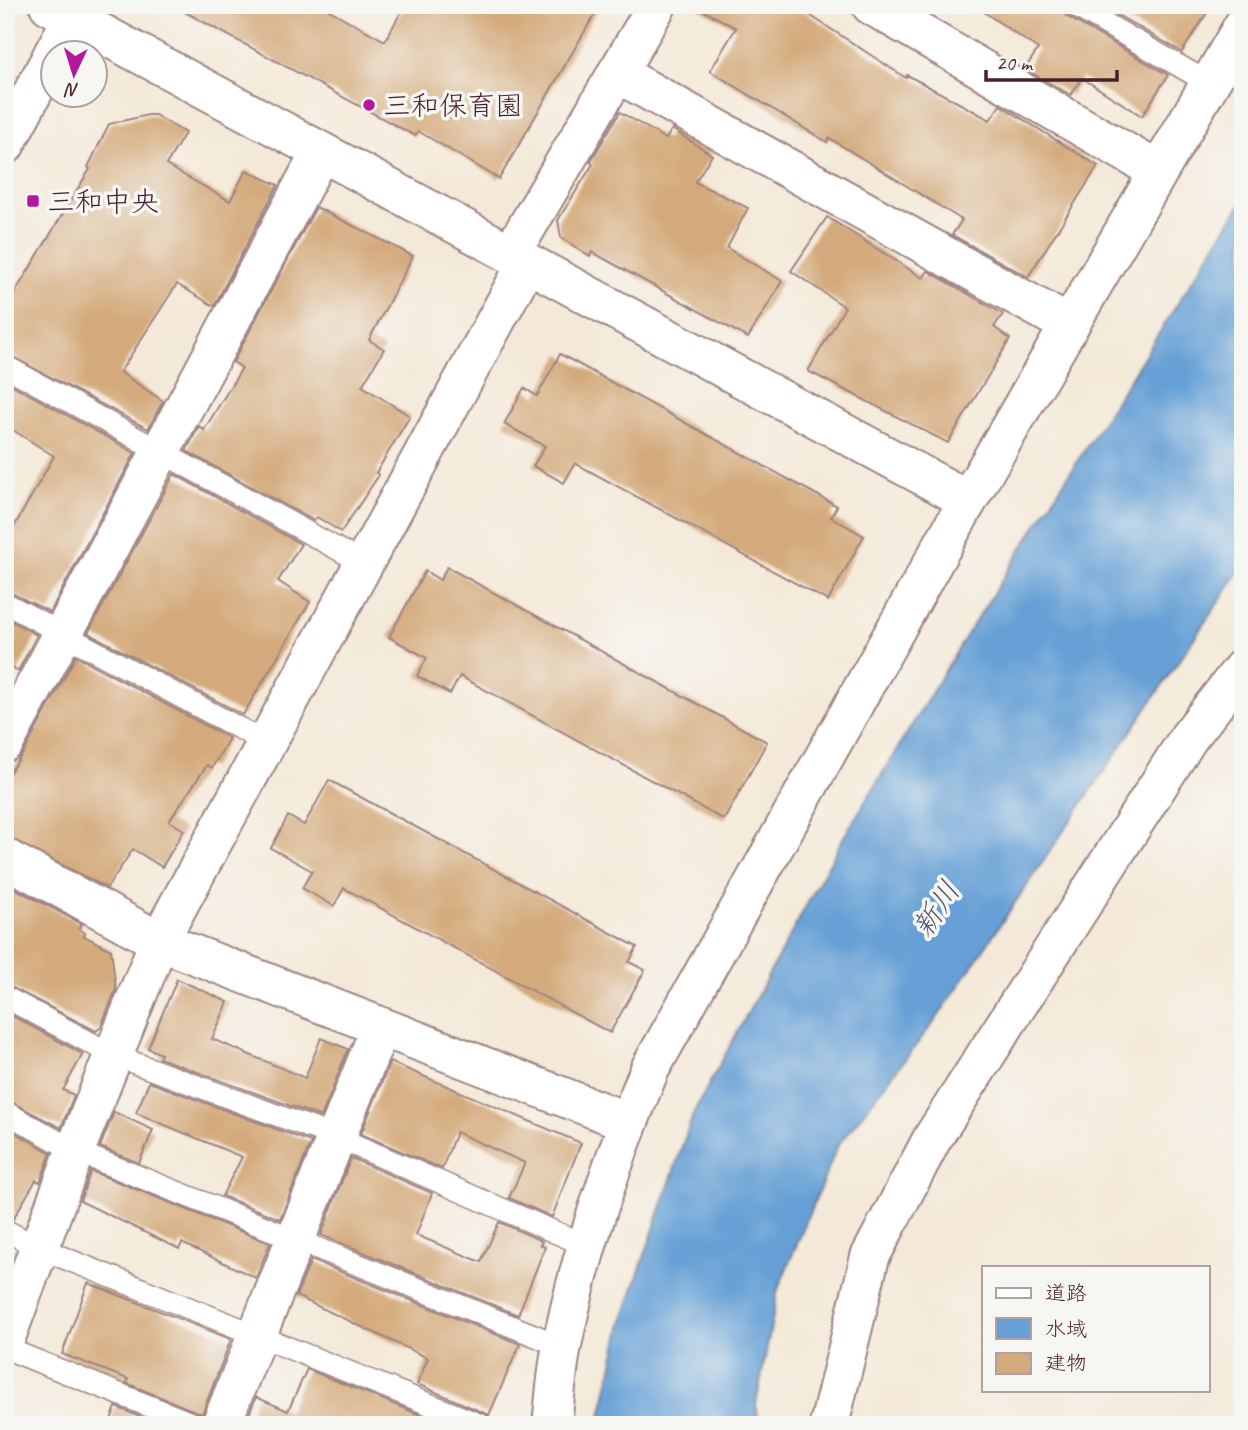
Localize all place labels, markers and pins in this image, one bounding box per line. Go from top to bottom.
place label: 三和保育園 [383,88,523,123]
marker: 三和保育園 [361,97,377,113]
place label: 三和中央 [47,184,159,219]
marker: 三和中央 [25,193,41,209]

